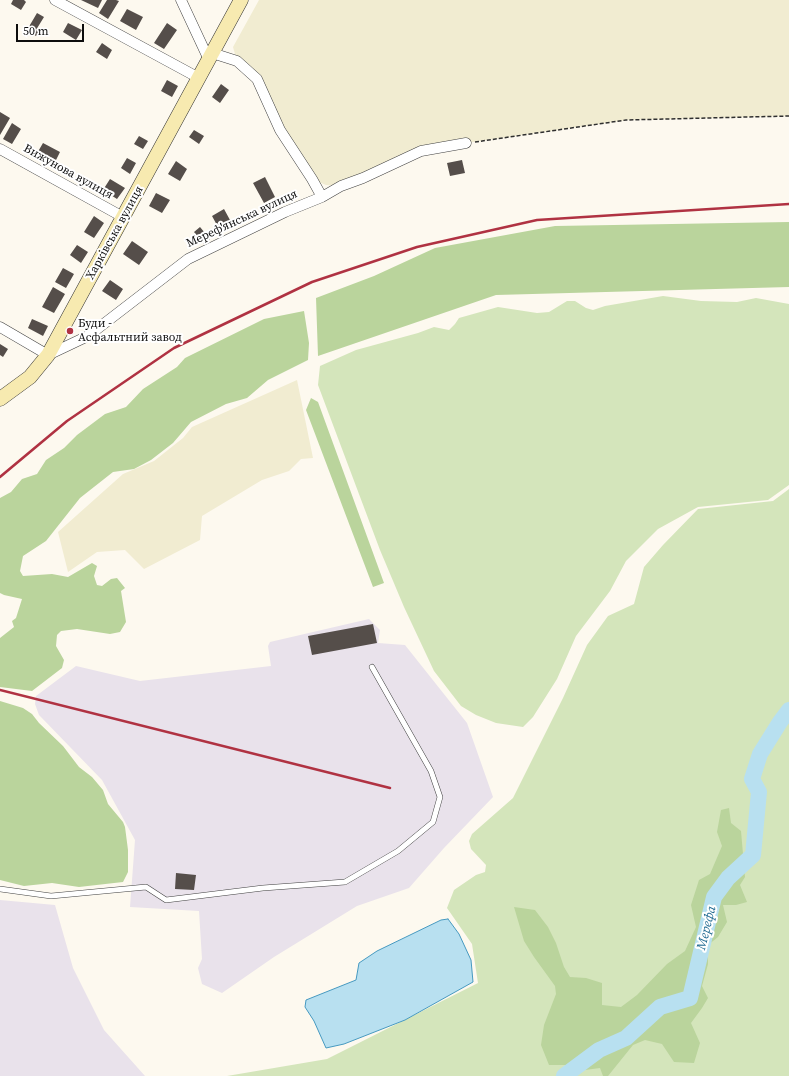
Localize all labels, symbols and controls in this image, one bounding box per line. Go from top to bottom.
scale bar [18,16,86,42]
text: 50 m [23,23,49,39]
street label: Вижунова вулиця [21,141,115,203]
street label: Харківська вулиця [83,184,147,282]
street label: Мереф'янська вулиця [184,187,300,251]
place label: Буди - Асфальтний завод [78,317,182,345]
marker: Буди - Асфальтний завод [65,326,75,336]
water label: Мерефа [694,904,720,952]

